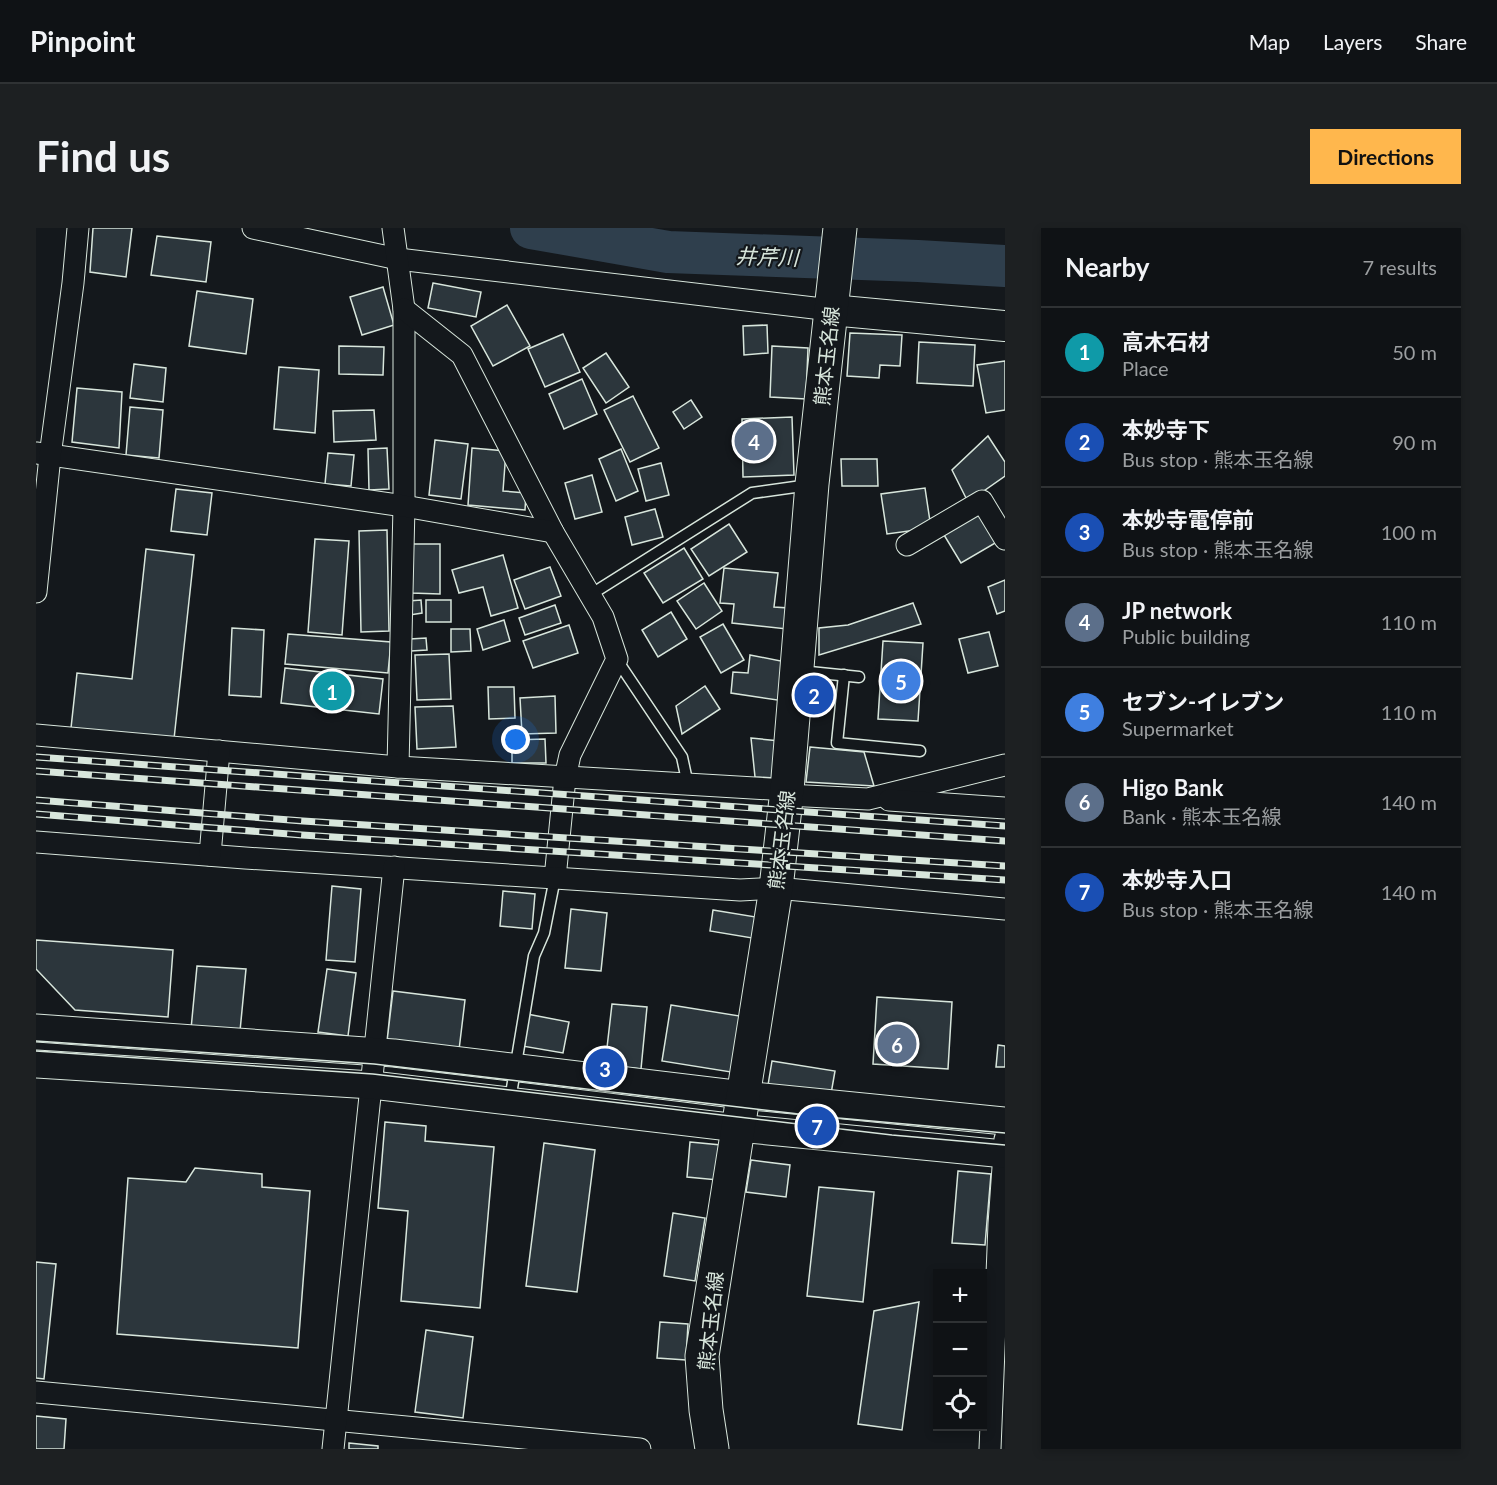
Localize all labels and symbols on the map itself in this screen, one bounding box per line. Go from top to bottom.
water label: 井芹川 [735,242,801,270]
street label: 熊本玉名線 [809,305,843,407]
pin: 4 [734,418,774,464]
pin: 5 [882,658,920,704]
pin: 1 [312,668,352,714]
pin: 2 [794,672,834,718]
your location [501,725,530,754]
street label: 熊本玉名線 [763,789,799,891]
pin: 6 [878,1022,916,1066]
pin: 3 [586,1046,624,1090]
pin: 7 [798,1104,836,1148]
street label: 熊本玉名線 [693,1270,727,1372]

